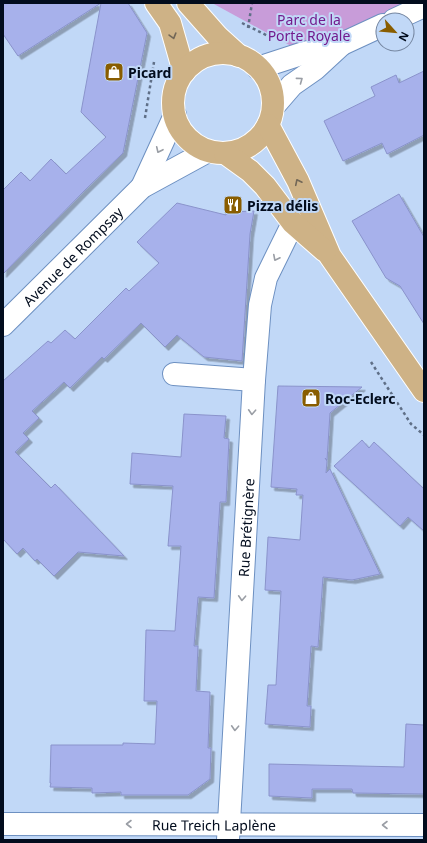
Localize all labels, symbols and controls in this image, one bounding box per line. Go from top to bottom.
park label: Parc de la Porte Royale [268,10,350,45]
north arrow [375,12,415,52]
text: N [396,29,413,44]
one-way arrow [168,32,177,39]
shop icon: Picard [103,61,125,83]
place label: Picard [128,63,171,82]
one-way arrow [296,77,303,84]
one-way arrow [156,146,164,153]
one-way arrow [295,179,303,186]
restaurant icon: Pizza délis [222,194,244,216]
place label: Pizza délis [247,196,318,215]
street label: Avenue de Rompsay [18,202,127,310]
one-way arrow [274,254,281,261]
shop icon: Roc-Eclerc [300,387,322,409]
place label: Roc-Eclerc [325,389,395,408]
one-way arrow [248,409,257,415]
street label: Rue Brétignère [233,478,258,577]
one-way arrow [238,595,247,601]
one-way arrow [231,725,240,731]
street label: Rue Treich Laplène [152,815,276,834]
one-way arrow [126,820,132,828]
one-way arrow [382,821,388,829]

